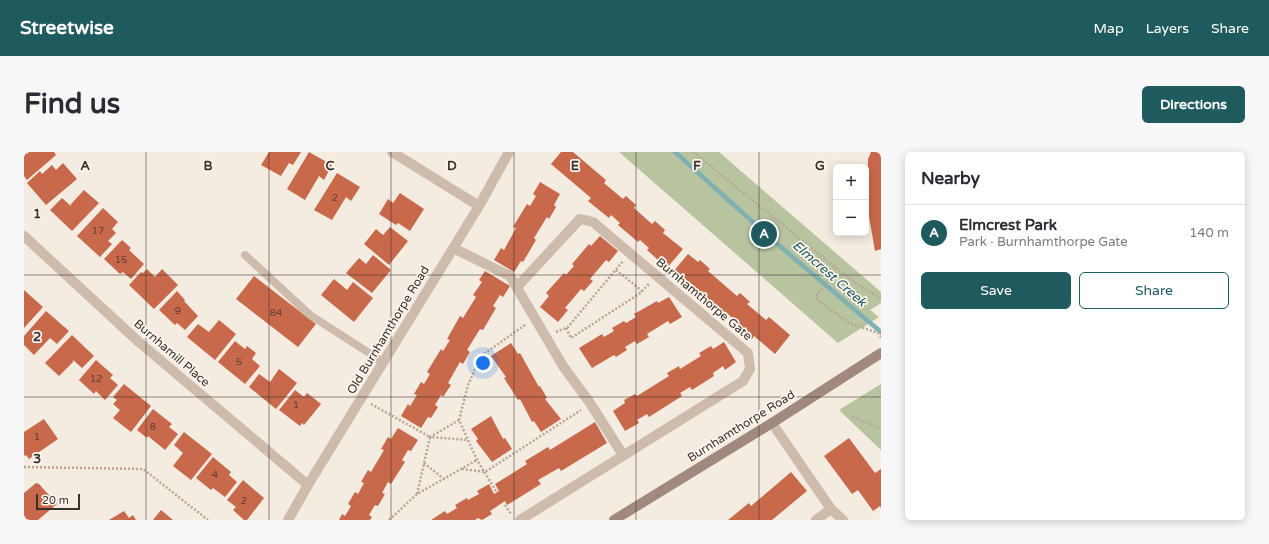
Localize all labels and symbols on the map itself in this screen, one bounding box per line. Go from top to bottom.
text: A [80,158,90,174]
text: B [203,158,213,174]
text: C [325,158,335,174]
text: D [447,158,457,174]
text: E [571,158,579,174]
text: F [693,158,701,174]
text: G [815,158,825,174]
house number: 2 [332,192,338,204]
text: 1 [33,206,41,222]
pin: A [751,219,777,249]
house number: 17 [92,225,104,237]
water label: Elmcrest Creek [789,237,870,311]
house number: 15 [115,254,127,266]
street label: Burnhamthorpe Gate [653,255,755,343]
street label: Old Burnhamthorpe Road [344,263,432,397]
house number: 9 [175,305,181,317]
house number: 84 [270,307,282,319]
street label: Burnhamill Place [131,316,213,390]
text: 2 [33,329,41,345]
your location [473,353,493,373]
house number: 5 [236,356,242,368]
house number: 12 [90,373,102,385]
street label: Burnhamthorpe Road [685,387,797,465]
house number: 1 [293,399,299,411]
house number: 8 [150,421,156,433]
house number: 1 [34,431,40,443]
text: 3 [33,451,41,467]
house number: 4 [212,469,218,481]
scale bar [36,492,80,511]
house number: 2 [241,495,247,507]

